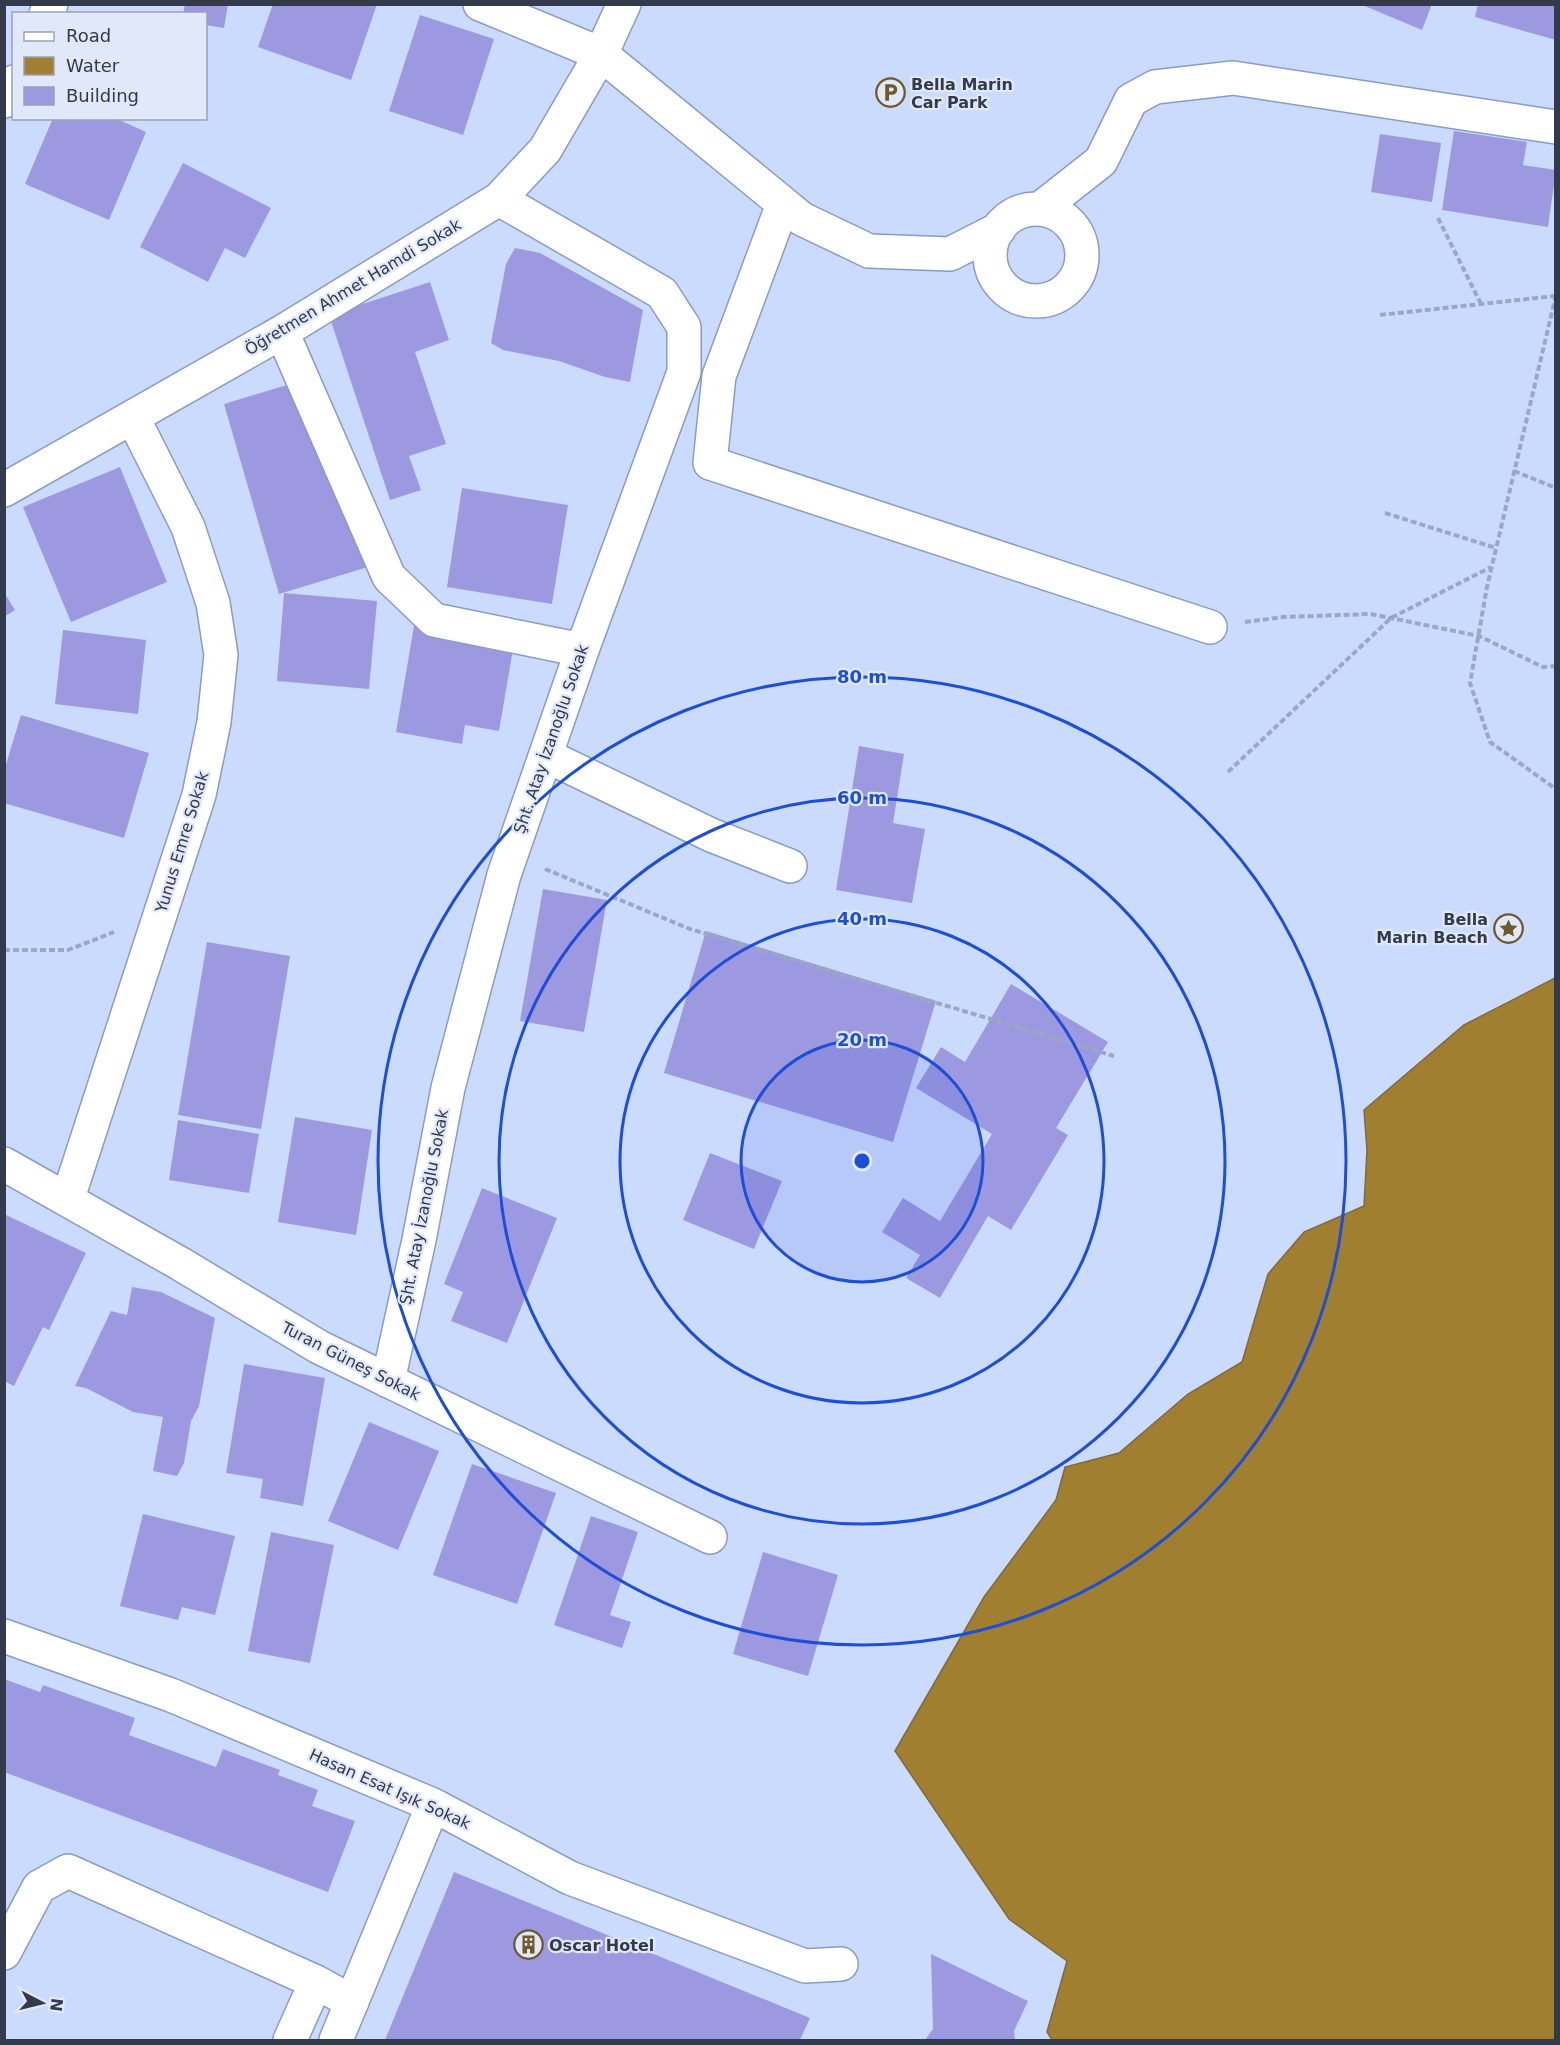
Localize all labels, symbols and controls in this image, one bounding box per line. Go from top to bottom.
legend [12,12,207,120]
text: Road [66,25,111,46]
text: Water [66,55,120,76]
place label: Bella Marin Car Park [911,75,1013,112]
parking icon: Bella Marin Car Park [874,77,906,109]
text: Building [66,85,139,106]
street label: Öğretmen Ahmet Hamdi Sokak [242,214,465,359]
street label: Şht. Atay İzanoğlu Sokak [510,641,593,836]
text: 80 m [837,666,887,687]
street label: Yunus Emre Sokak [151,768,213,916]
text: 60 m [837,787,887,808]
text: 40 m [837,908,887,929]
place label: Bella Marin Beach [1376,910,1488,947]
place icon: Bella Marin Beach [1493,912,1525,944]
text: 20 m [837,1029,887,1050]
street label: Şht. Atay İzanoğlu Sokak [396,1107,452,1306]
centre of rings [852,1151,872,1171]
street label: Turan Güneş Sokak [278,1317,424,1405]
street label: Hasan Esat Işık Sokak [306,1745,474,1833]
building icon: Oscar Hotel [512,1929,544,1961]
place label: Oscar Hotel [549,1936,654,1955]
north arrow [12,1973,72,2033]
text: N [46,1997,67,2013]

